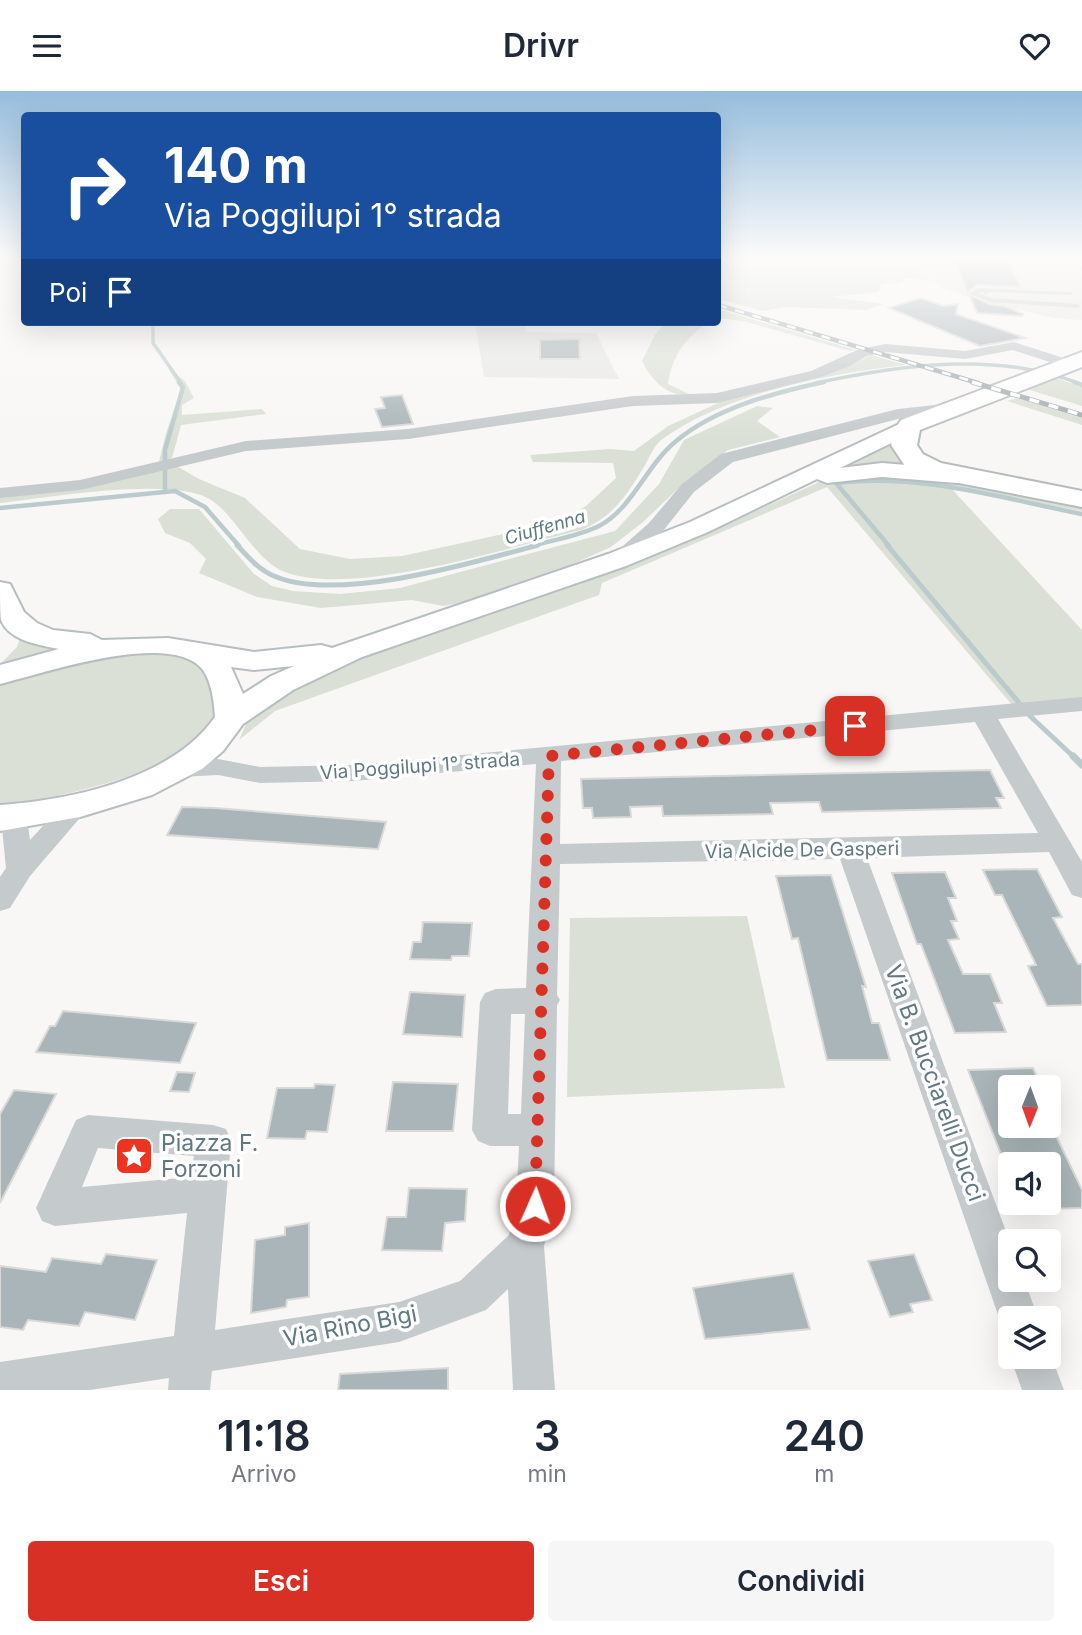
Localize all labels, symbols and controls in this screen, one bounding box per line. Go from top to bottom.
text: Drivr [503,26,579,65]
icon: menu [28,27,66,65]
icon: heart [1016,27,1054,65]
text: 140 m [164,136,308,195]
icon: right [49,140,140,231]
text: Via Poggilupi 1° strada [164,196,502,235]
icon: arrive [101,273,139,311]
text: Poi [49,277,87,308]
water label: Ciuffenna [502,505,588,549]
pin [825,696,885,756]
icon: arrive [836,707,874,745]
street label: Via Poggilupi 1° strada [319,748,521,784]
street label: Via Alcide De Gasperi [704,837,900,863]
street label: Via B. Bucciarelli Ducci [879,961,991,1205]
north arrow [998,1075,1060,1137]
map controls [998,1075,1061,1369]
place label: Piazza F. Forzoni [161,1129,258,1183]
place icon: Piazza F. Forzoni [113,1135,155,1177]
button: sound [998,1152,1061,1215]
position arrow [498,1169,572,1243]
button: search [998,1229,1061,1292]
street label: Via Rino Bigi [281,1299,419,1353]
button: layers [998,1306,1061,1369]
text: 11:18 [217,1410,311,1461]
text: 3 [534,1410,561,1461]
text: 240 [784,1410,865,1461]
text: Arrivo [231,1460,297,1488]
text: min [528,1460,567,1488]
text: m [814,1460,834,1488]
button: Esci [28,1541,534,1621]
button: Condividi [548,1541,1054,1621]

